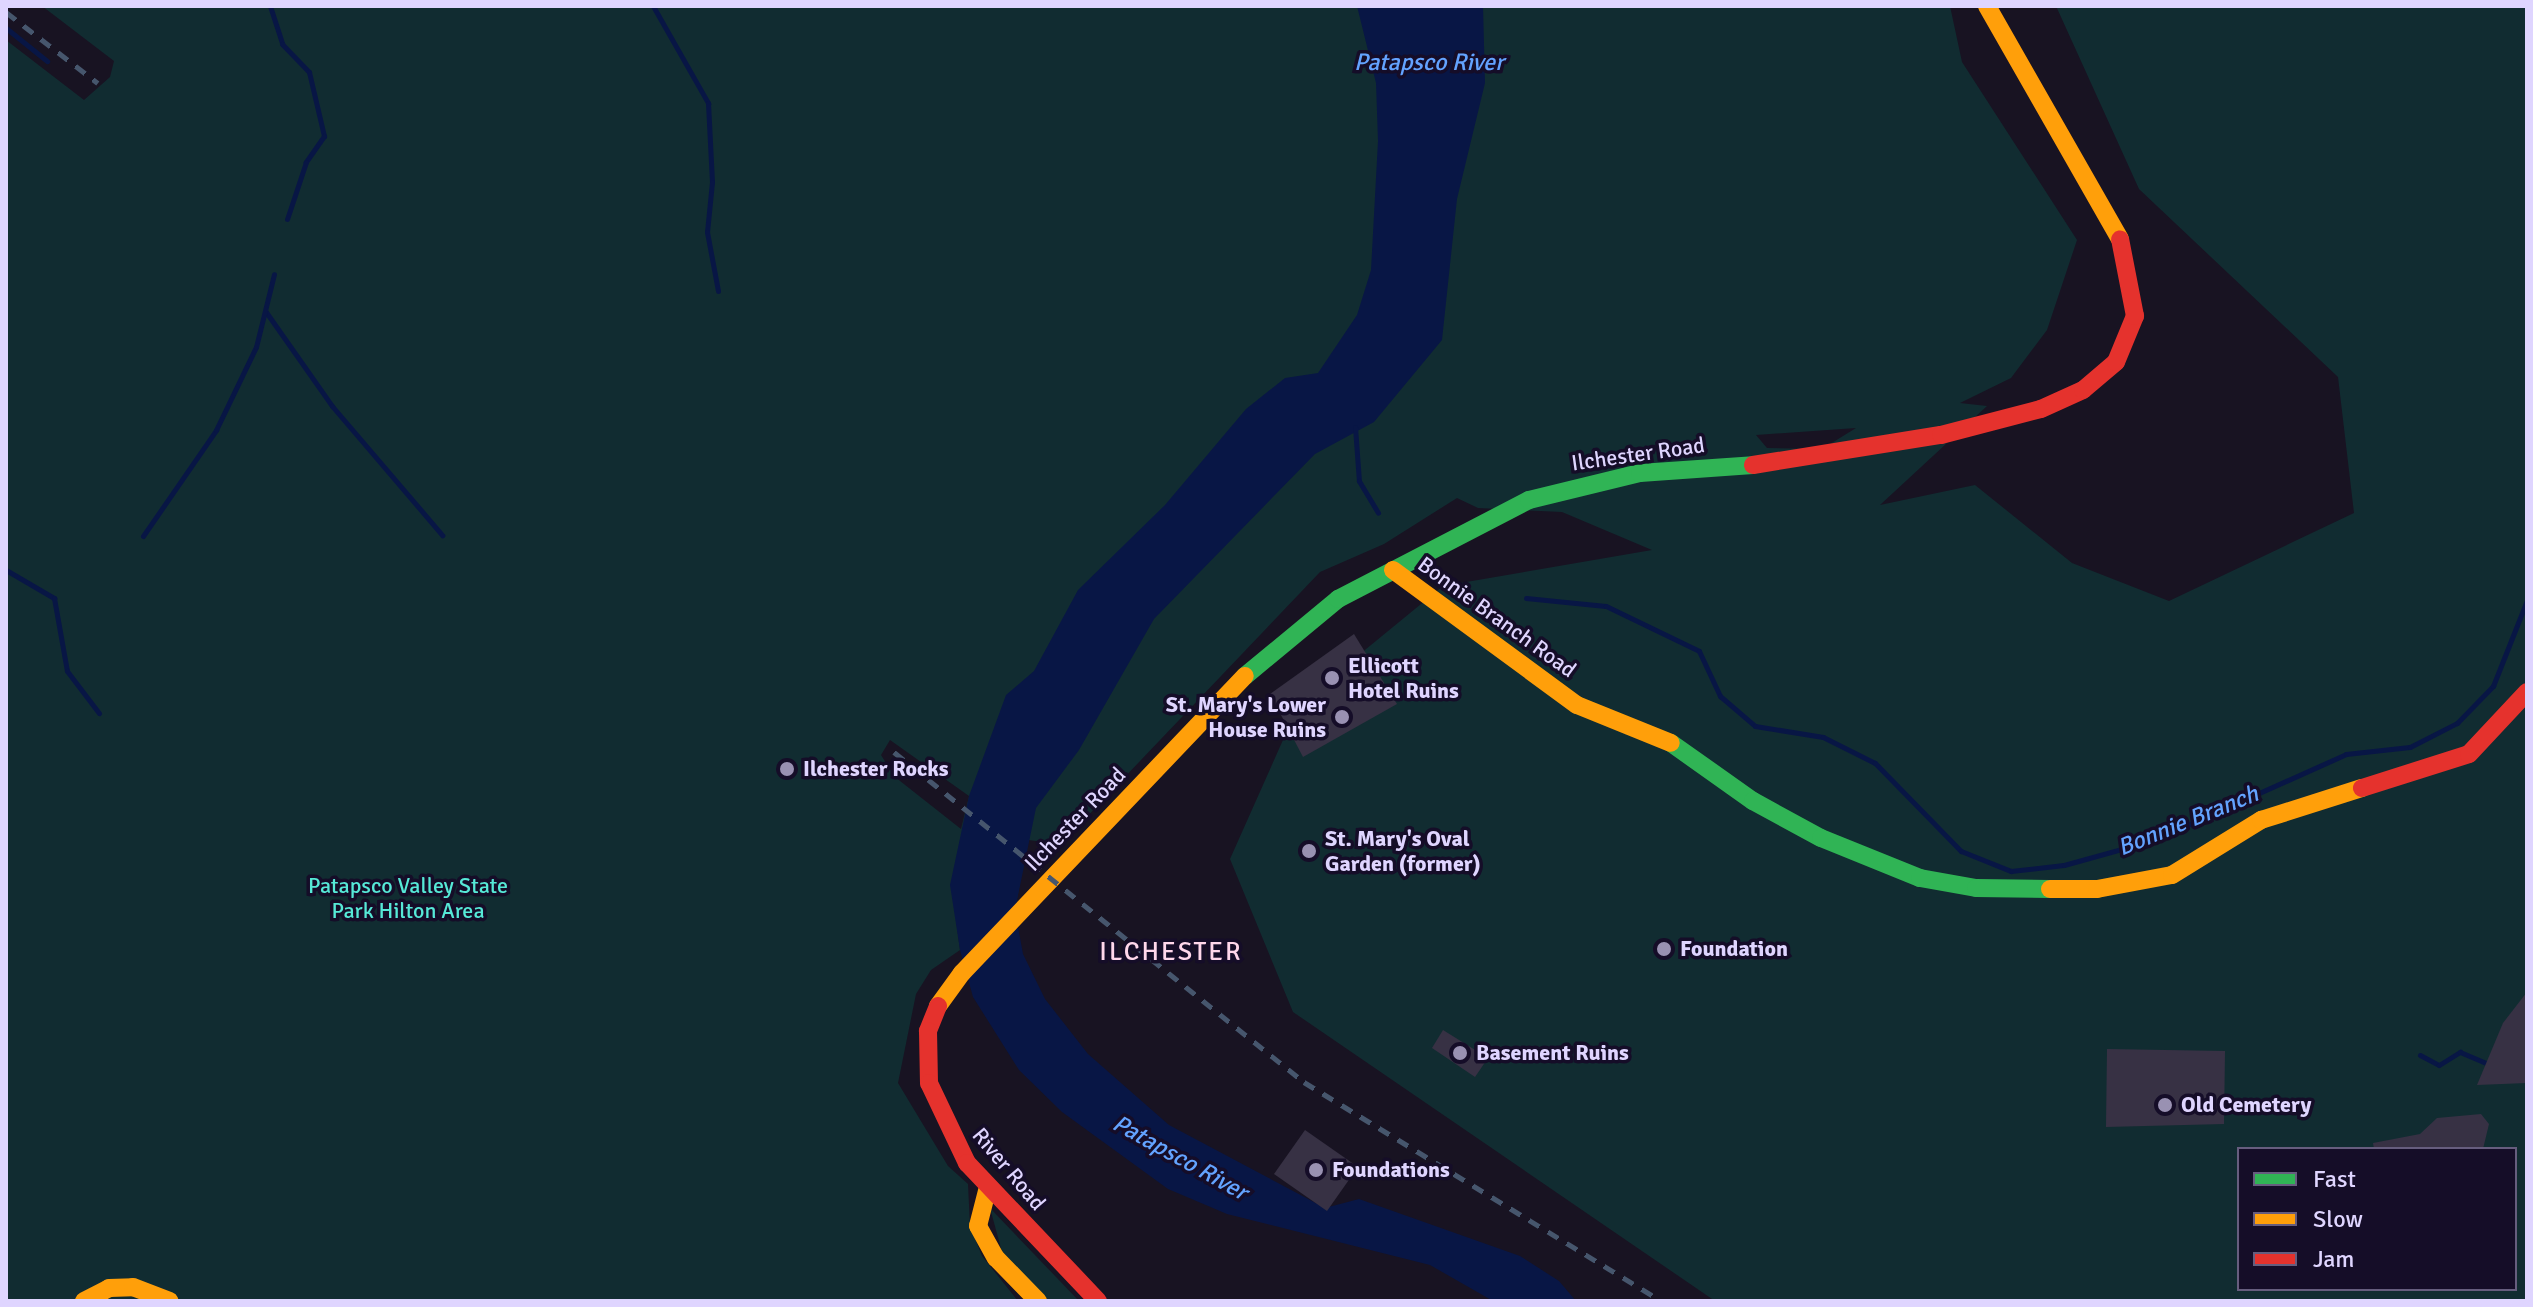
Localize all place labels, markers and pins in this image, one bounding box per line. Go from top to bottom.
place label: Ellicott Hotel Ruins [1348,652,1459,704]
marker: Ellicott Hotel Ruins [1323,669,1341,687]
place label: St. Mary's Lower House Ruins [1166,691,1326,742]
marker: St. Mary's Lower House Ruins [1333,708,1351,726]
place label: Ilchester Rocks [803,756,949,782]
marker: Ilchester Rocks [778,760,796,778]
place label: St. Mary's Oval Garden (former) [1325,825,1481,876]
marker: St. Mary's Oval Garden (former) [1300,842,1318,860]
place label: Foundation [1680,936,1788,962]
marker: Foundation [1655,940,1673,958]
place label: Basement Ruins [1476,1040,1629,1066]
marker: Basement Ruins [1451,1044,1469,1062]
place label: Old Cemetery [2181,1092,2311,1118]
marker: Old Cemetery [2156,1096,2174,1114]
place label: Foundations [1332,1157,1450,1183]
marker: Foundations [1307,1161,1325,1179]

